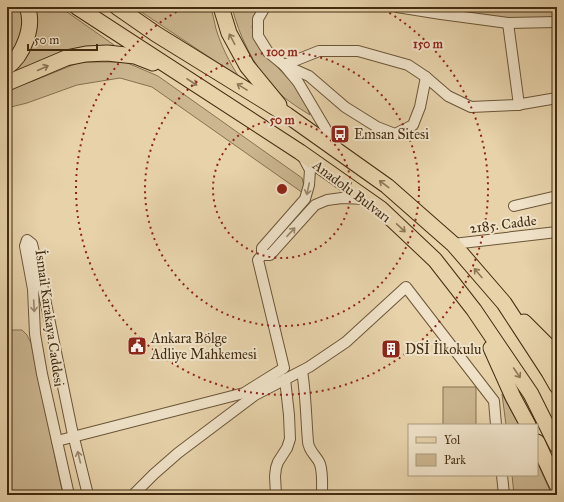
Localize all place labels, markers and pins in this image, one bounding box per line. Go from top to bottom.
bus stop icon: Emsan Sitesi [329,123,351,145]
place label: Emsan Sitesi [354,126,429,143]
centre of rings [275,182,289,196]
place label: Ankara Bölge Adliye Mahkemesi [150,330,257,363]
public building icon: Ankara Bölge Adliye Mahkemesi [126,335,148,357]
building icon: DSİ İlkokulu [380,338,402,360]
place label: DSİ İlkokulu [405,340,482,358]

